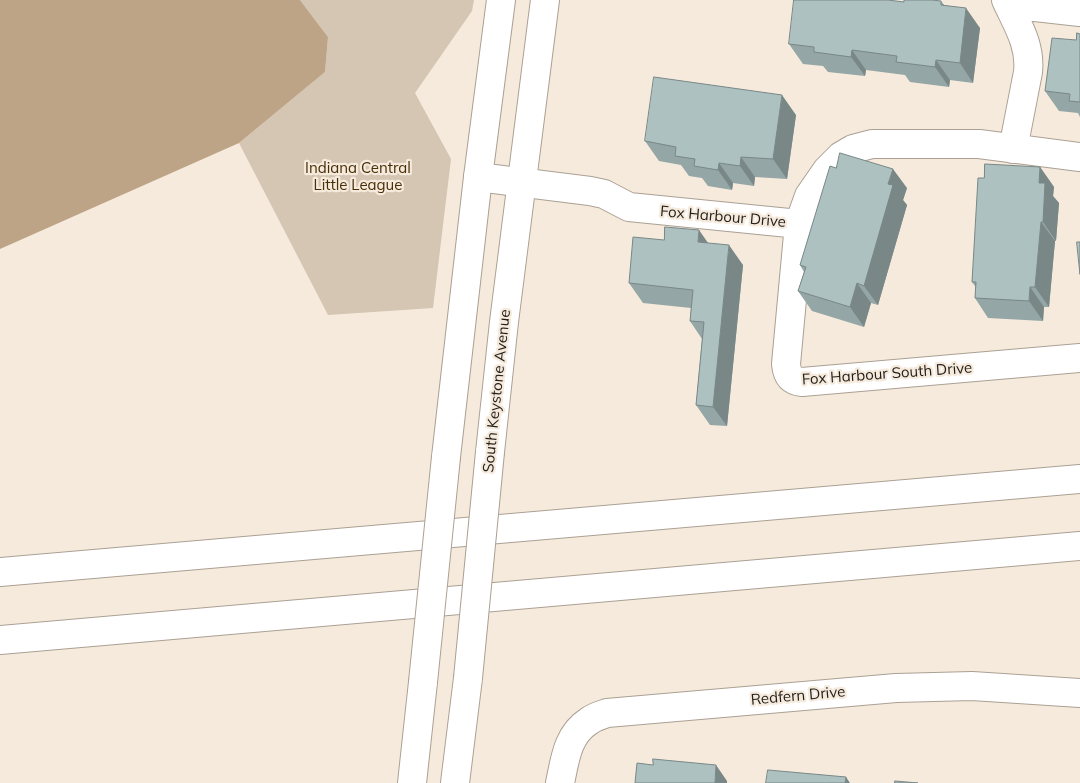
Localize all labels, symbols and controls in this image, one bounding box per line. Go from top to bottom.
park label: Indiana Central Little League [305,159,411,194]
street label: Fox Harbour Drive [659,203,787,231]
street label: South Keystone Avenue [479,309,515,473]
street label: Fox Harbour South Drive [801,359,973,389]
street label: Redfern Drive [750,683,846,709]

